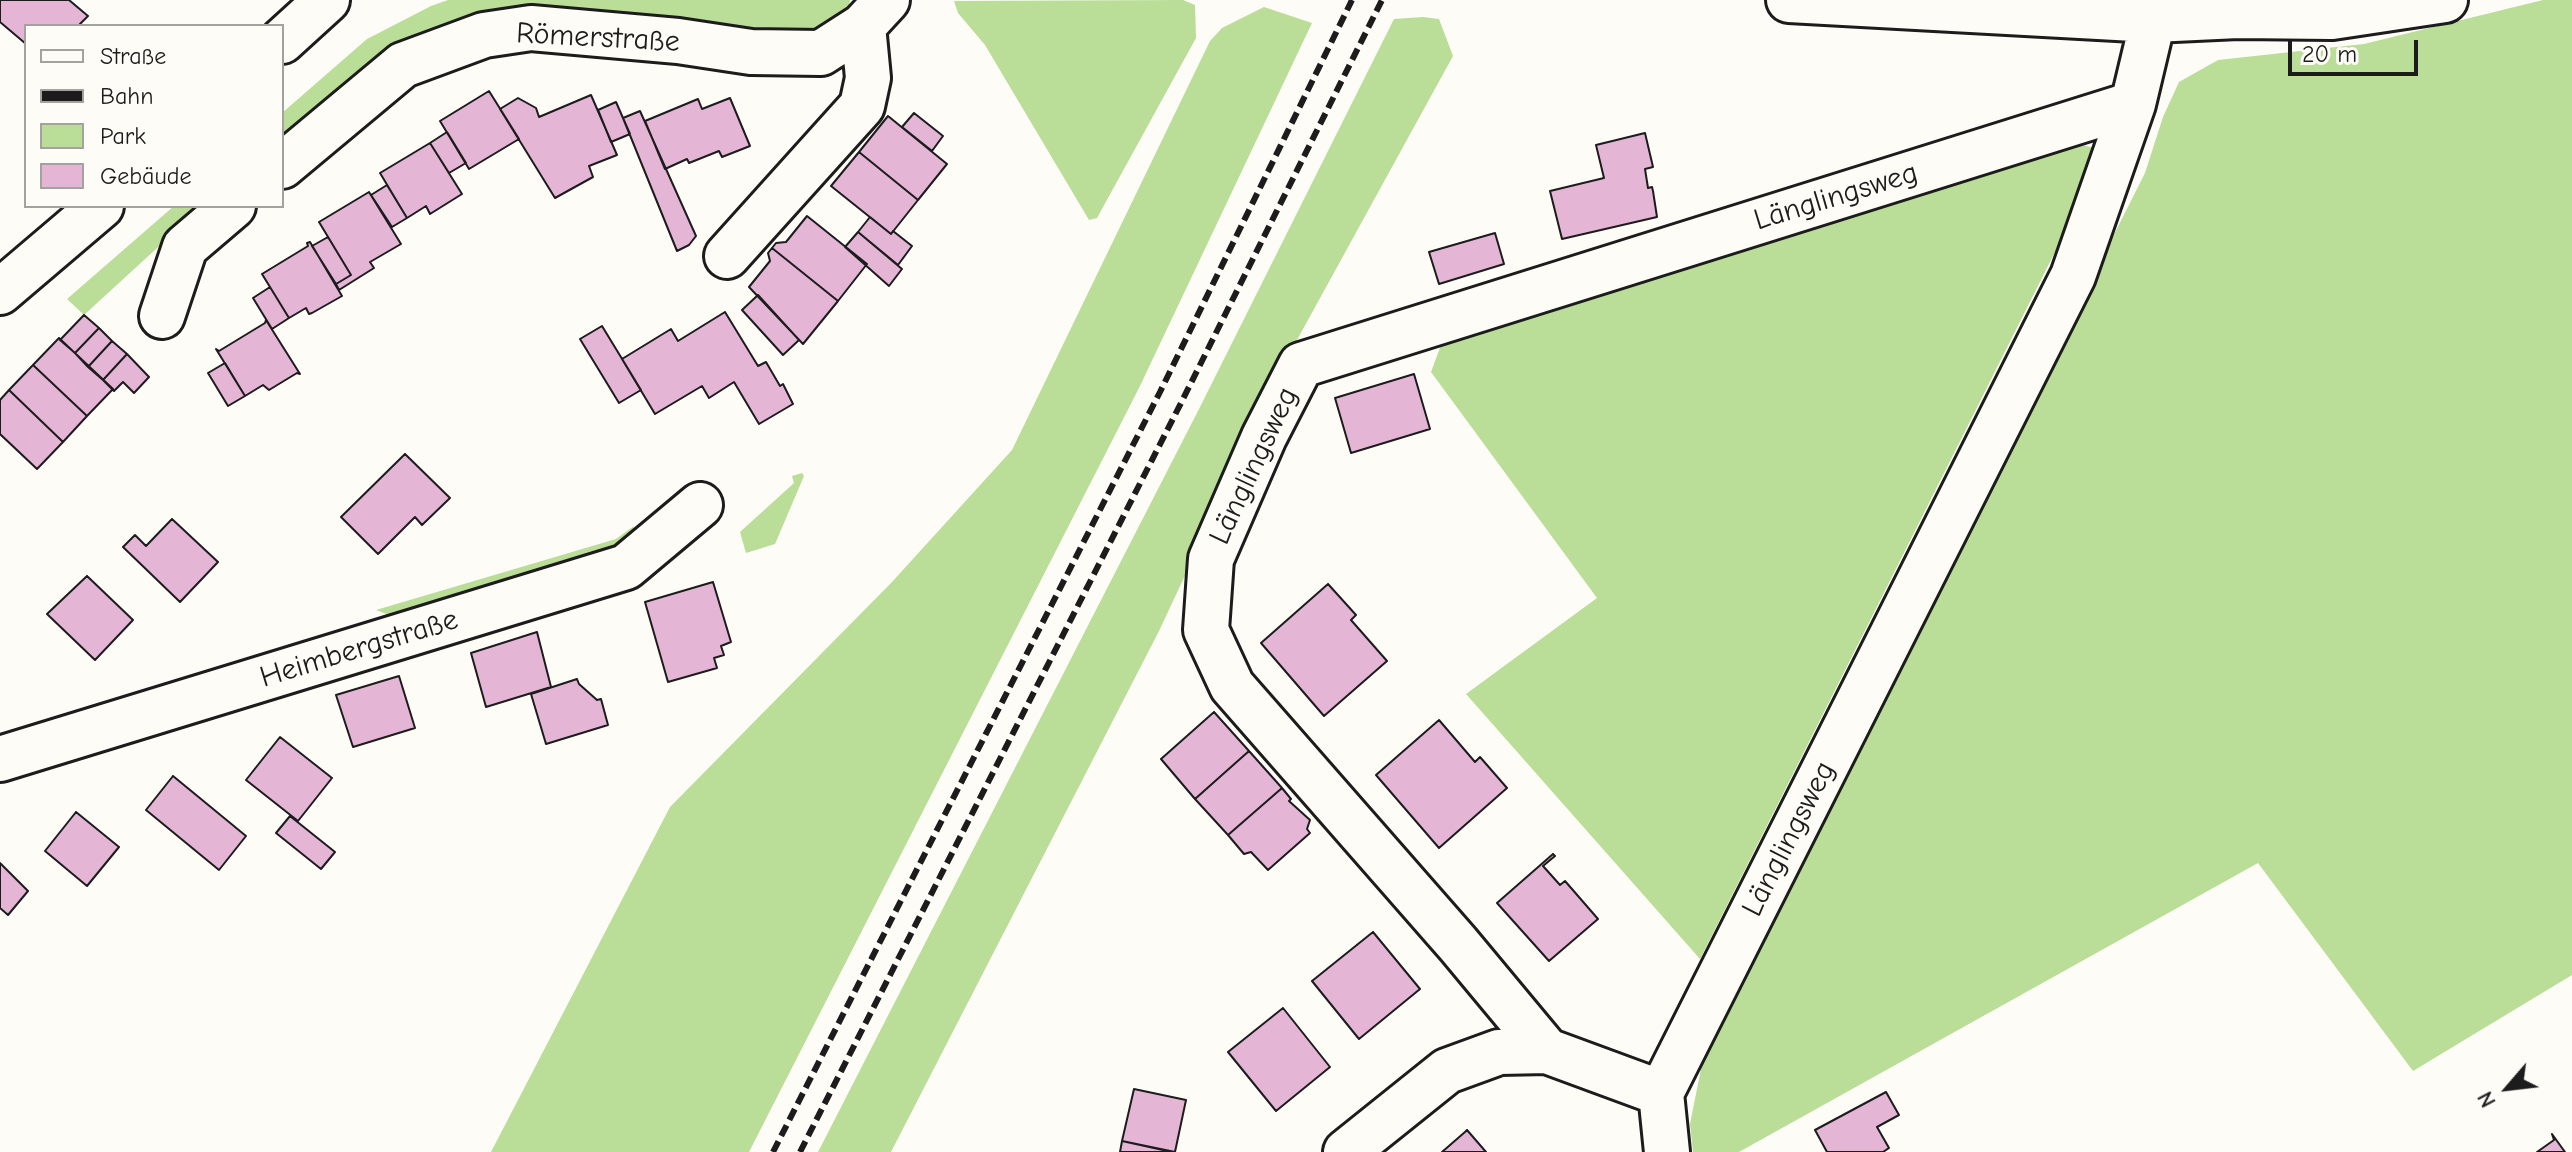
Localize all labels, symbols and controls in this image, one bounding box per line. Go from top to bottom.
street label: Römerstraße [515,16,681,60]
legend [24,24,284,208]
scale bar [2292,24,2422,74]
text: 20 m [2302,40,2357,68]
text: Straße [100,42,166,70]
text: Bahn [100,82,153,110]
text: Park [100,122,146,150]
street label: Länglingsweg [1750,155,1922,239]
text: Gebäude [100,162,191,190]
street label: Länglingsweg [1202,382,1306,550]
street label: Heimbergstraße [256,602,462,696]
street label: Länglingsweg [1735,755,1843,923]
north arrow [2468,1048,2548,1128]
text: N [2472,1087,2502,1112]

